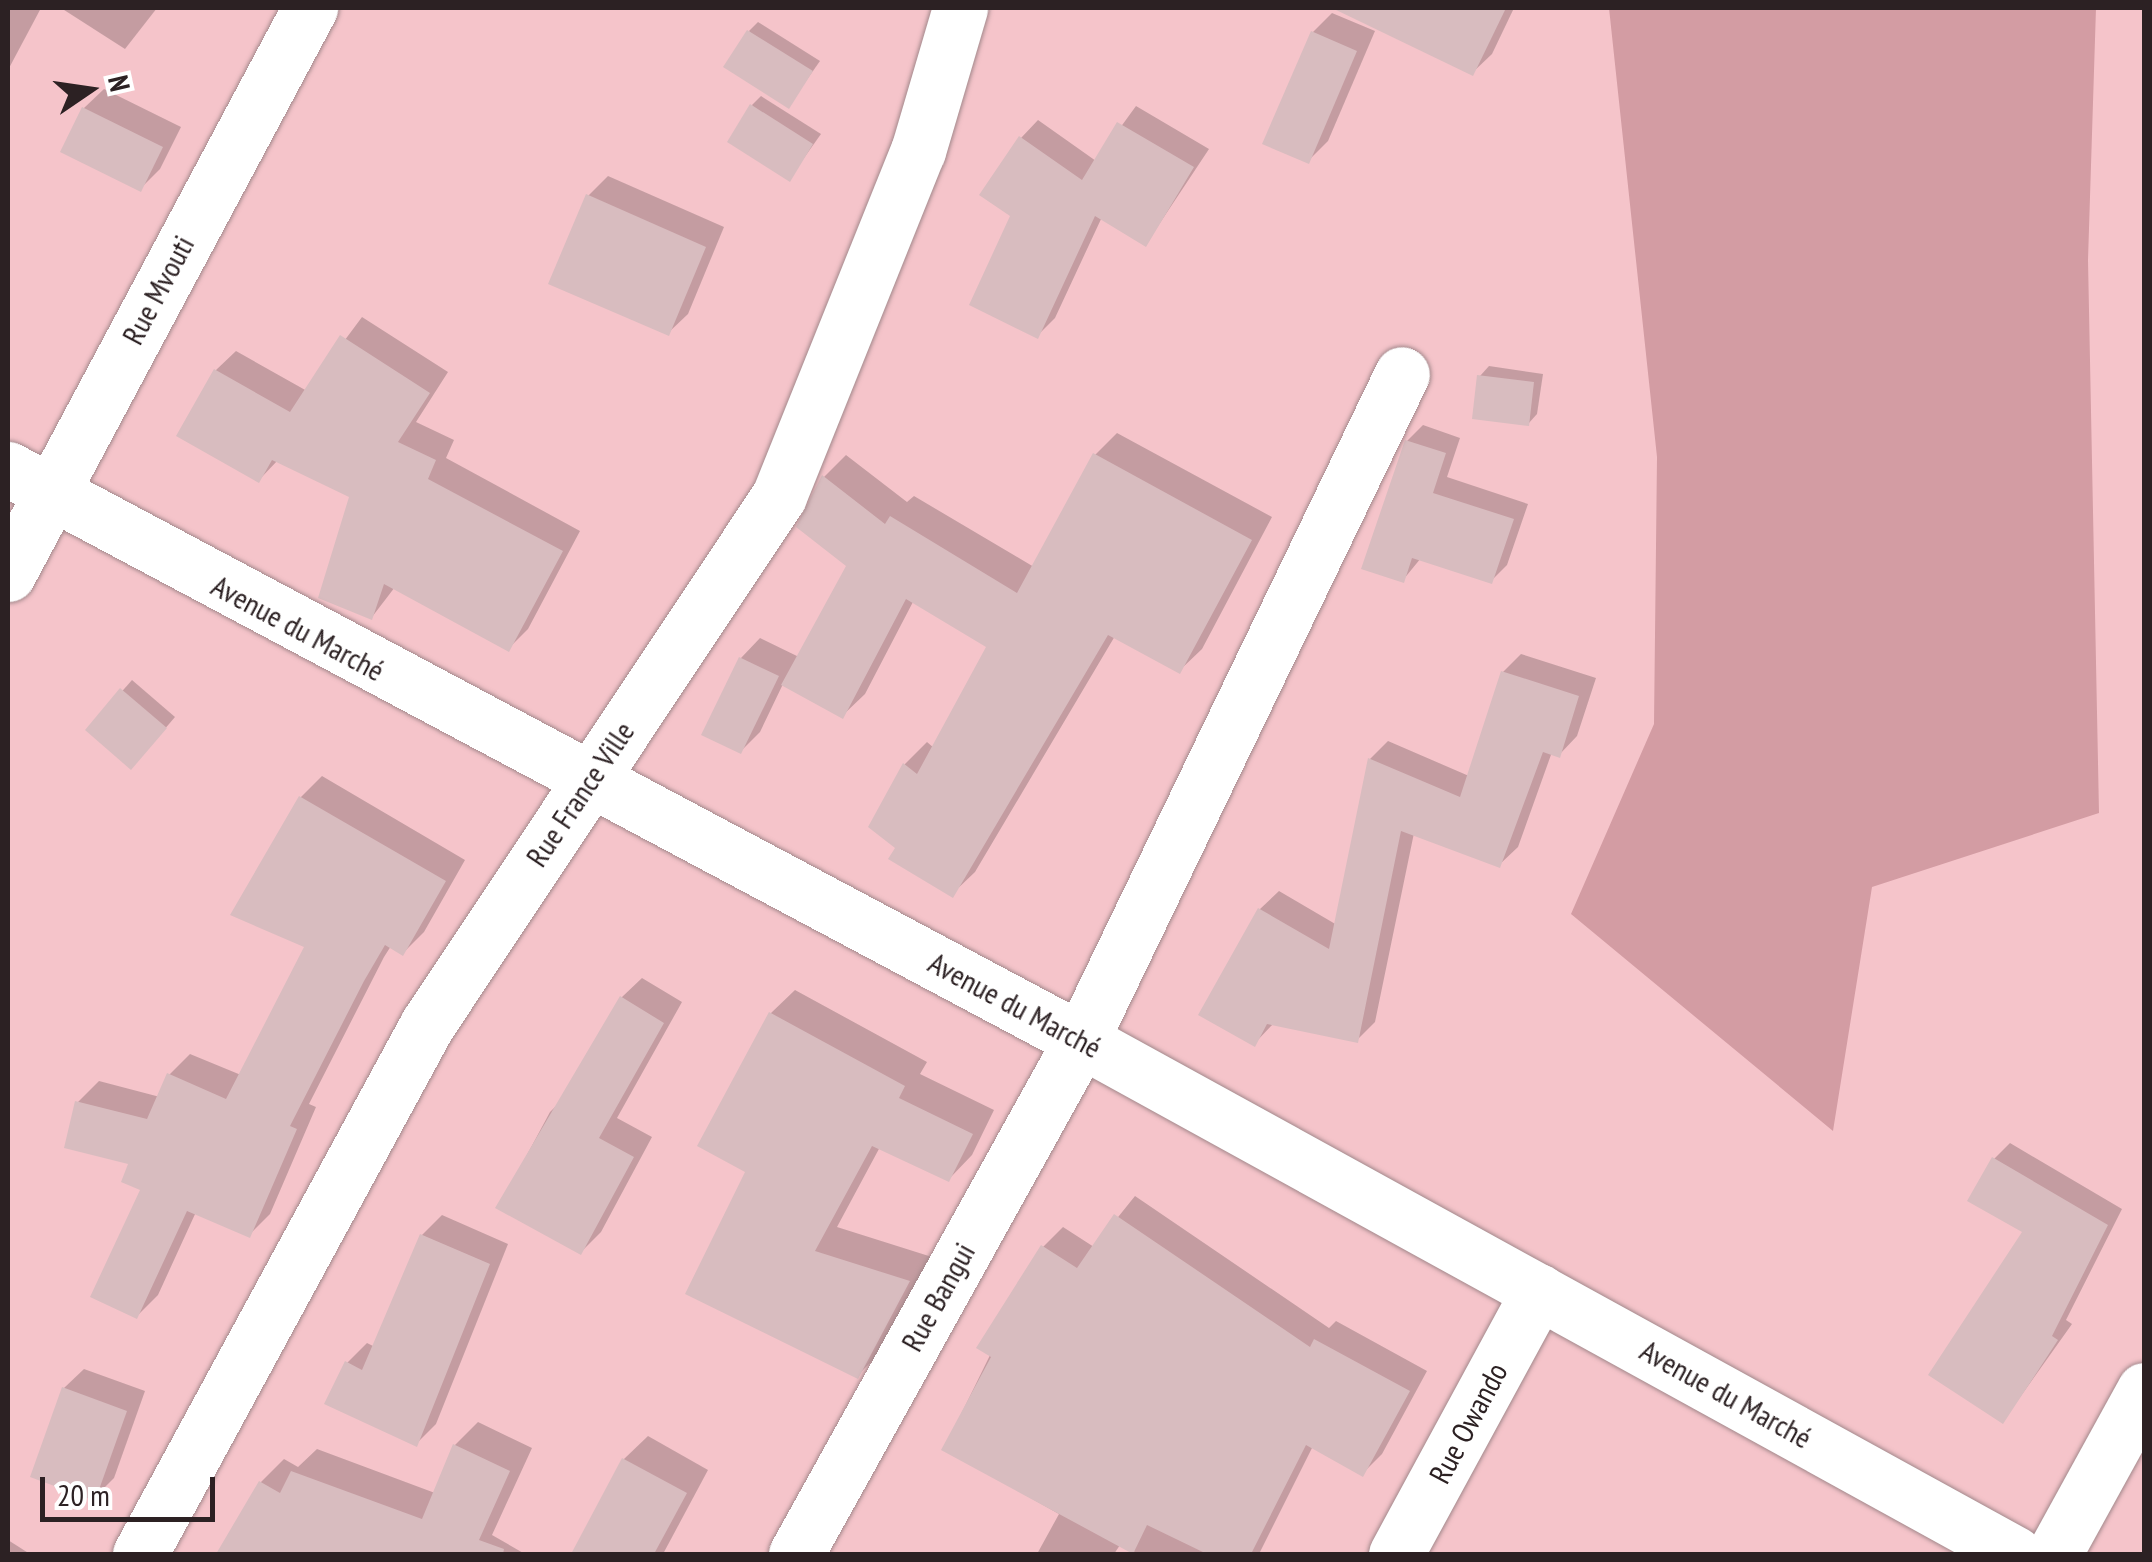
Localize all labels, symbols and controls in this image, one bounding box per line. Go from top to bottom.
north arrow [40,40,140,140]
text: N [100,72,139,95]
street label: Rue Mvouti [114,230,202,350]
street label: Avenue du Marché [206,567,390,689]
street label: Rue France Ville [518,714,642,874]
street label: Avenue du Marché [923,944,1107,1066]
street label: Rue Bangui [894,1237,982,1357]
street label: Avenue du Marché [1634,1332,1818,1456]
street label: Rue Owando [1421,1357,1515,1489]
scale bar [45,1457,220,1519]
text: 20 m [57,1475,110,1514]

